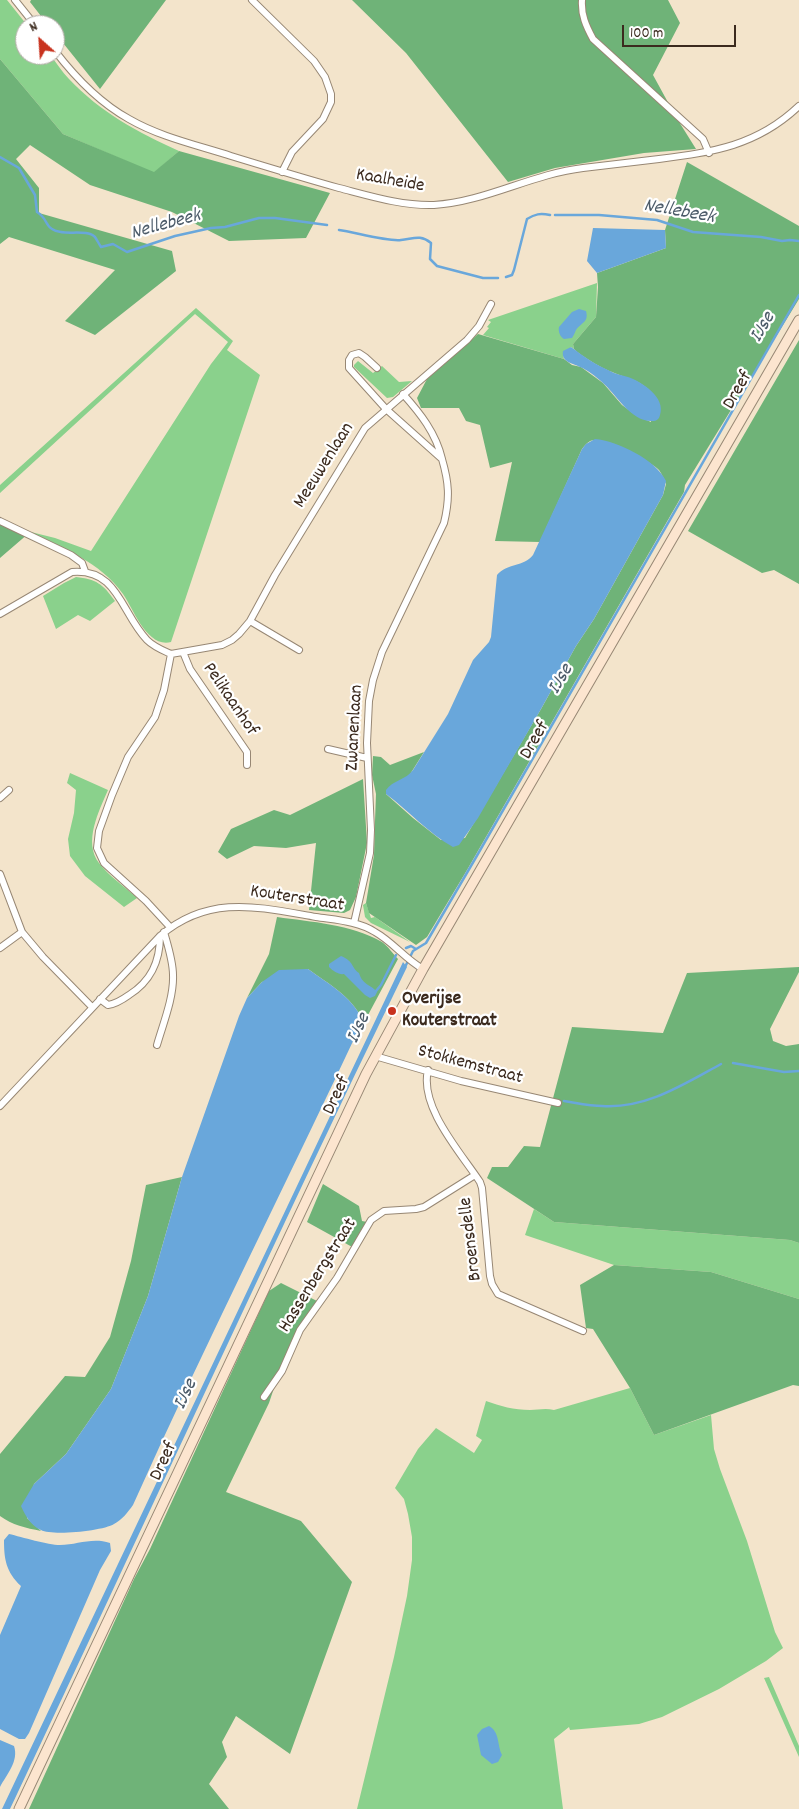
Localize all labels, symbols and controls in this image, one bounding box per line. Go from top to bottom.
north arrow [15,15,65,65]
scale bar [624,15,738,47]
text: N [26,17,41,38]
text: 100 m [630,23,663,45]
street label: Kaalheide [354,165,426,199]
water label: Nellebeek [642,195,716,231]
water label: Nellebeek [128,205,204,247]
water label: IJse [746,309,782,347]
street label: Dreef [719,368,759,414]
street label: Meeuwenlaan [290,419,360,513]
street label: Pelikaanhof [196,659,262,741]
water label: IJse [544,661,580,699]
street label: Zwanenlaan [342,684,370,772]
street label: Dreef [516,718,556,764]
street label: Kouterstraat [248,881,346,919]
place label: Overijse Kouterstraat [402,989,497,1033]
marker: Overijse Kouterstraat [386,1005,398,1017]
water label: IJse [343,1010,377,1048]
street label: Stokkemstraat [415,1041,525,1091]
street label: Dreef [319,1073,357,1119]
street label: Broensdelle [456,1196,488,1282]
street label: Hassenbergstraat [275,1215,363,1337]
water label: IJse [170,1376,204,1414]
street label: Dreef [146,1439,184,1485]

